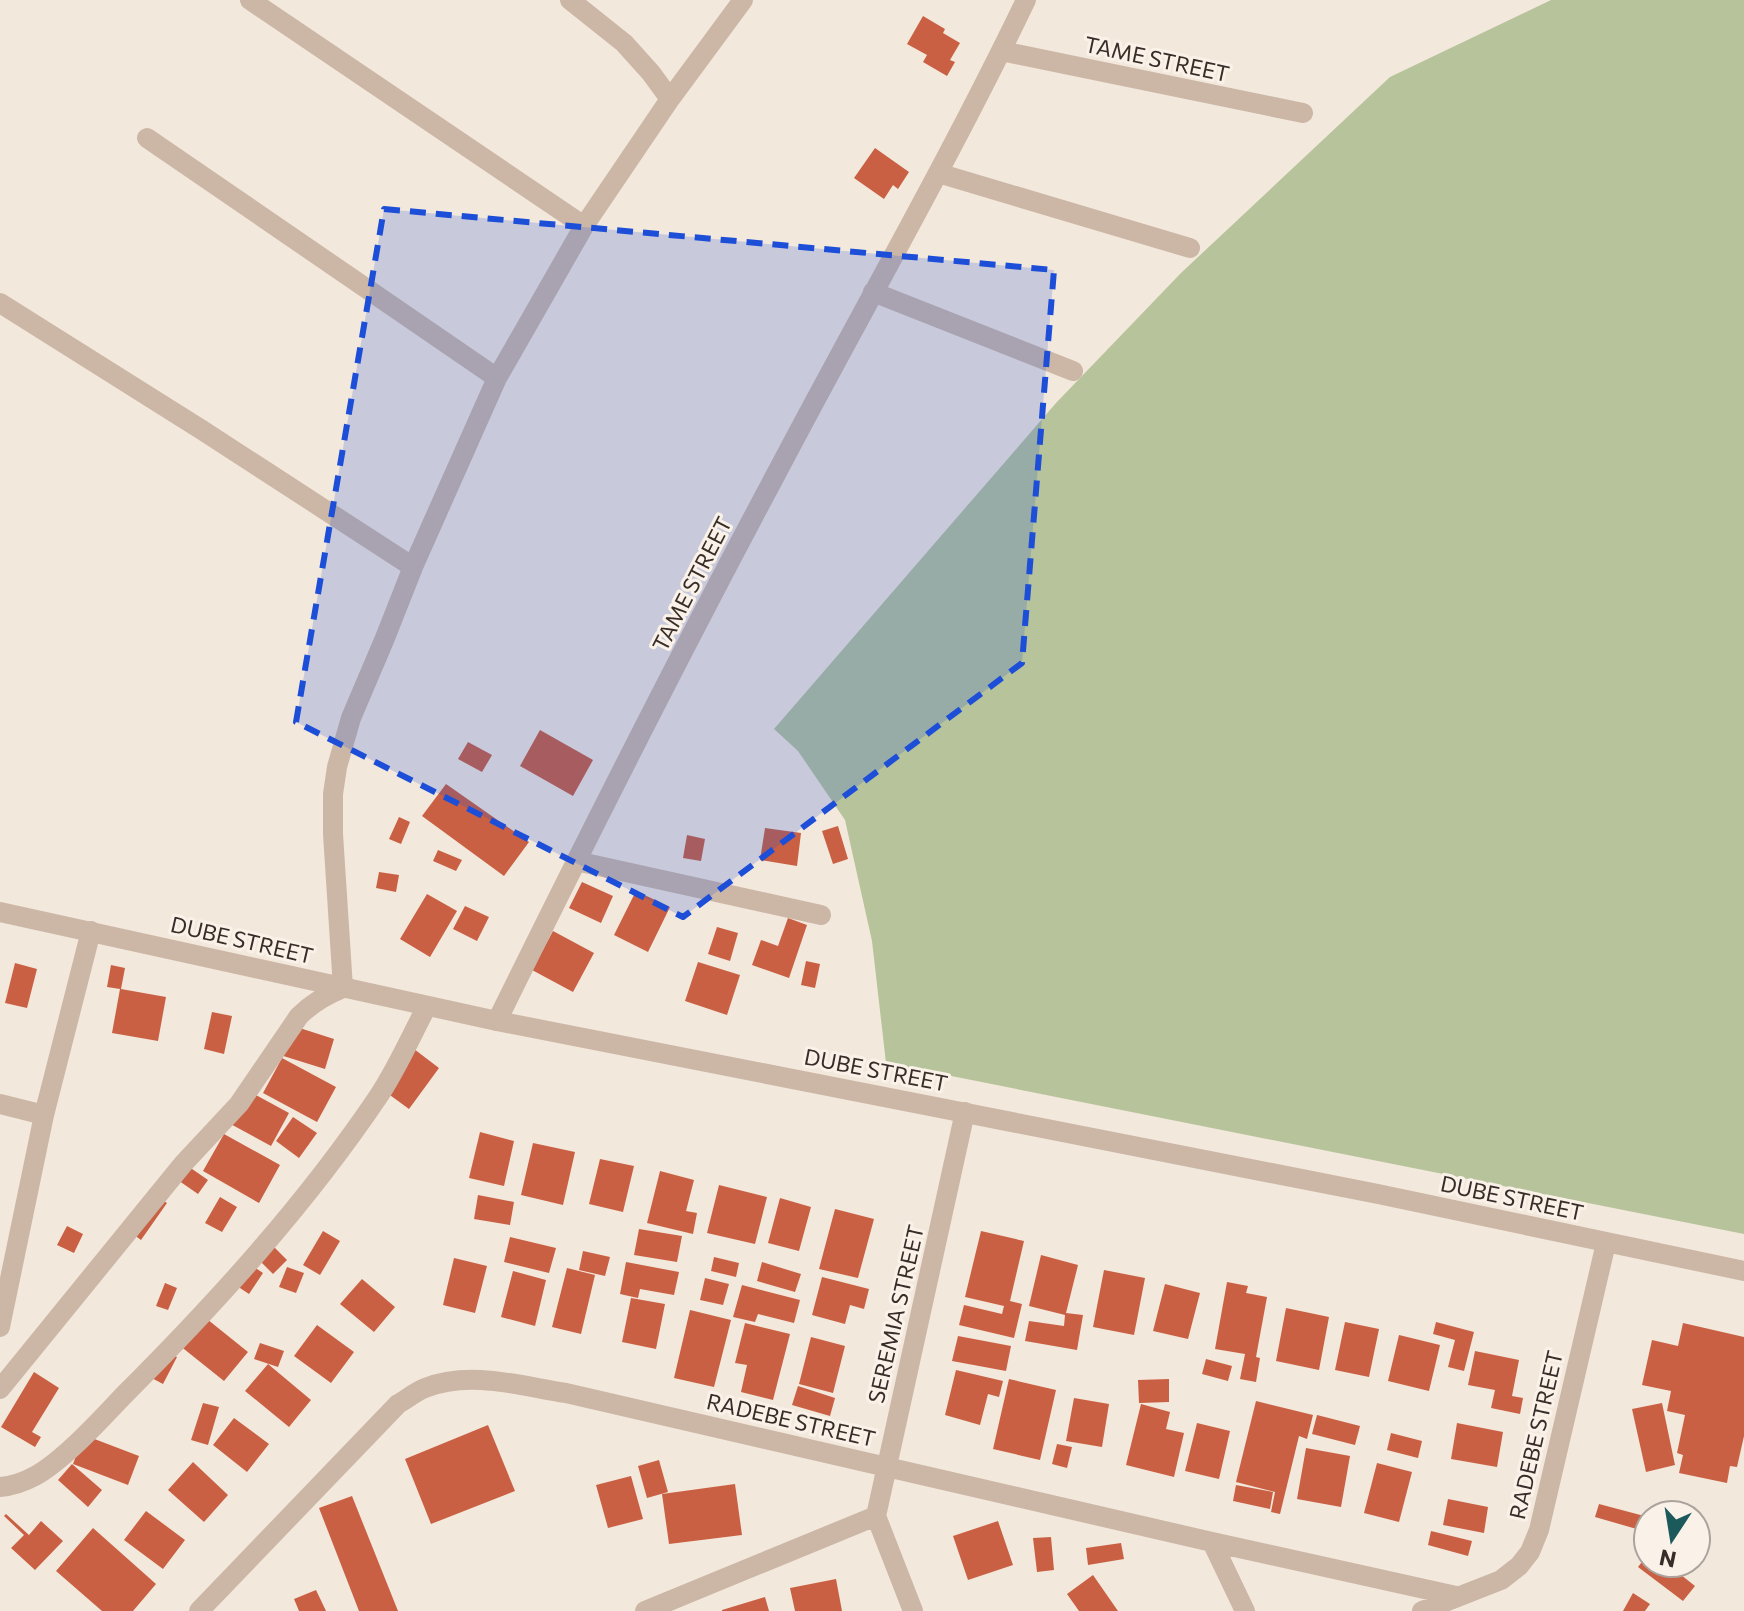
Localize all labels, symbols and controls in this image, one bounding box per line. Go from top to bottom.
street label: TAME STREET [1082,30,1232,87]
street label: TAME STREET [646,512,737,656]
street label: DUBE STREET [168,910,316,969]
street label: DUBE STREET [802,1042,950,1097]
street label: DUBE STREET [1438,1169,1586,1226]
street label: SEREMIA STREET [862,1222,929,1406]
street label: RADEBE STREET [1503,1348,1568,1522]
street label: RADEBE STREET [704,1387,878,1452]
north arrow [1632,1499,1712,1579]
text: N [1657,1544,1679,1574]

